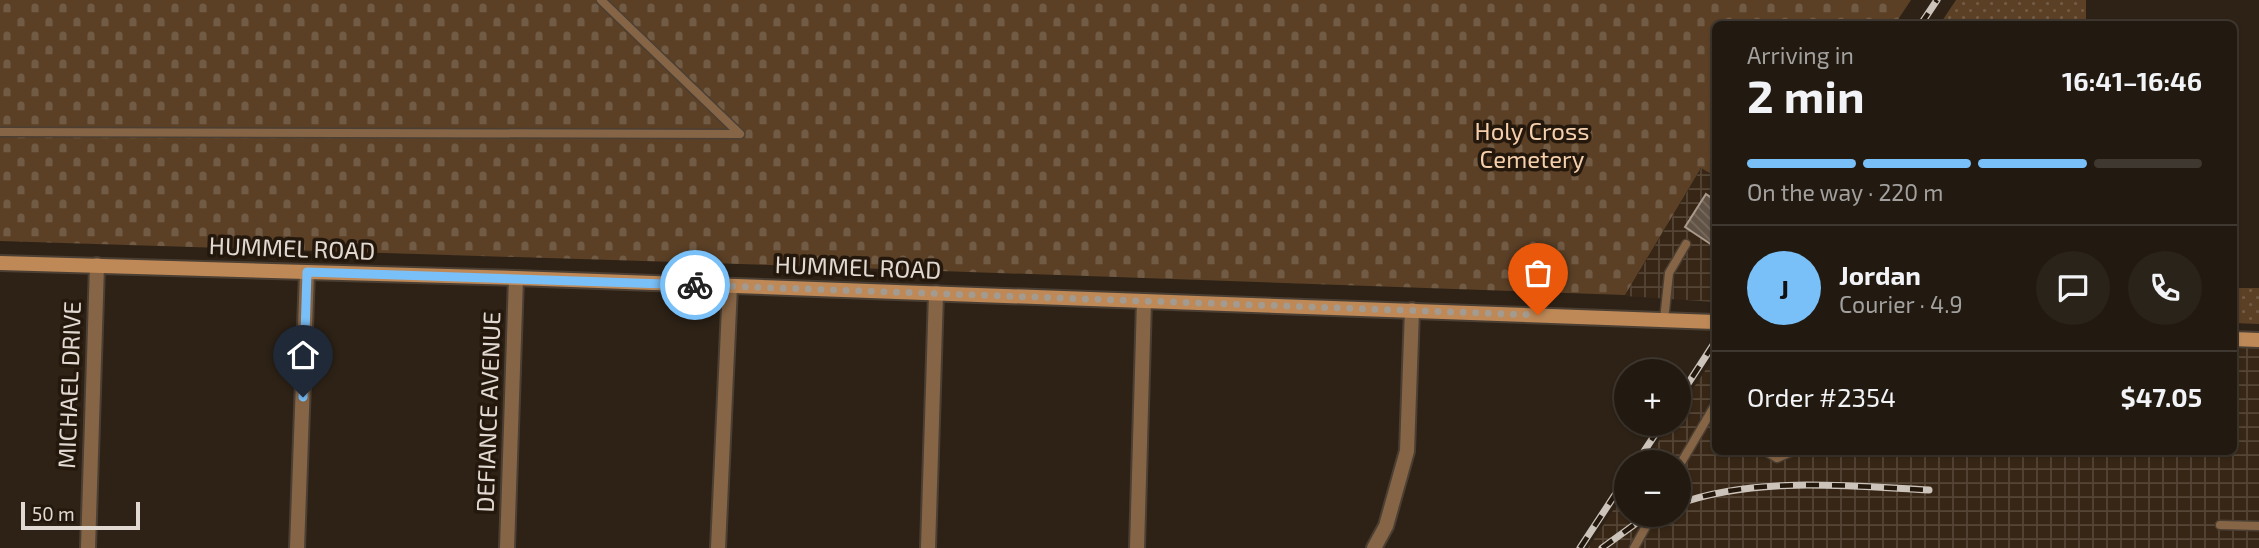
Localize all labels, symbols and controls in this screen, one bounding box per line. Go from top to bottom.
text: Arriving in [1747,41,1854,69]
text: 16:41–16:46 [2062,65,2202,96]
text: 2 min [1747,67,1865,122]
park label: Holy Cross Cemetery [1475,116,1589,173]
text: On the way · 220 m [1747,178,1943,206]
street label: HUMMEL ROAD [208,230,376,265]
pin [1508,243,1568,315]
street label: HUMMEL ROAD [774,249,942,284]
courier [660,250,730,320]
button: chat [2036,251,2110,325]
button: phone [2128,251,2202,325]
icon: bag [1519,254,1557,292]
text: Jordan [1839,259,1921,290]
icon: bike [676,266,714,304]
text: J [1779,273,1789,304]
text: Courier · 4.9 [1839,290,1963,318]
street label: MICHAEL DRIVE [51,301,86,469]
street label: DEFIANCE AVENUE [470,311,505,513]
pin [273,325,333,397]
icon: home [284,336,322,374]
map controls [1614,359,1691,527]
button: + [1614,359,1691,436]
text: Order #2354 [1747,381,1896,412]
text: $47.05 [2121,381,2202,412]
button: − [1614,450,1691,527]
scale bar [21,499,140,531]
text: 50 m [32,502,75,525]

